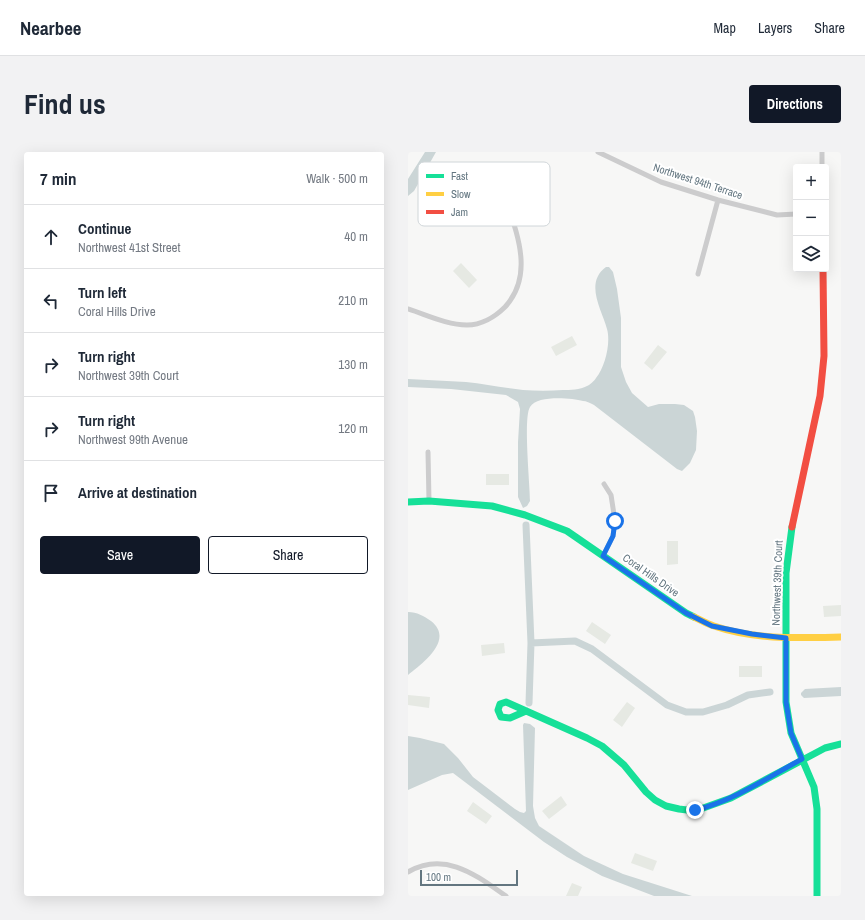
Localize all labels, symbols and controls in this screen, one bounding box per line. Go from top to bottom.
text: Nearbee [20,15,81,41]
text: Map [714,19,736,37]
text: Layers [758,19,792,37]
text: Share [814,19,845,37]
text: Find us [24,85,106,123]
button: Directions [749,85,841,123]
street label: Northwest 94th Terrace [652,160,744,202]
legend [418,162,550,226]
map controls [793,164,829,272]
button: + [793,164,829,200]
text: 7 min [40,167,76,190]
text: Fast [451,169,469,183]
text: Walk · 500 m [306,170,368,187]
text: Slow [451,187,471,201]
button: − [793,200,829,236]
text: Jam [451,205,468,219]
text: Continue [78,218,131,239]
icon: ahead [40,226,62,248]
text: 40 m [344,228,368,245]
button: layers [793,236,829,272]
text: Northwest 41st Street [78,239,181,256]
text: Turn left [78,282,126,303]
icon: left [40,290,62,312]
text: 210 m [338,292,368,309]
text: Coral Hills Drive [78,303,156,320]
text: Turn right [78,346,135,367]
icon: right [40,354,62,376]
text: 130 m [338,356,368,373]
text: Northwest 39th Court [78,367,179,384]
text: Turn right [78,410,135,431]
icon: right [40,418,62,440]
text: 120 m [338,420,368,437]
text: Northwest 99th Avenue [78,431,188,448]
icon: arrive [40,482,62,504]
text: Arrive at destination [78,482,197,503]
route start [606,512,624,530]
button: Save [40,536,200,574]
button: Share [208,536,368,574]
street label: Northwest 39th Court [769,540,785,626]
street label: Coral Hills Drive [620,550,682,600]
route end [686,801,704,819]
scale bar [420,868,518,887]
text: 100 m [426,870,451,884]

